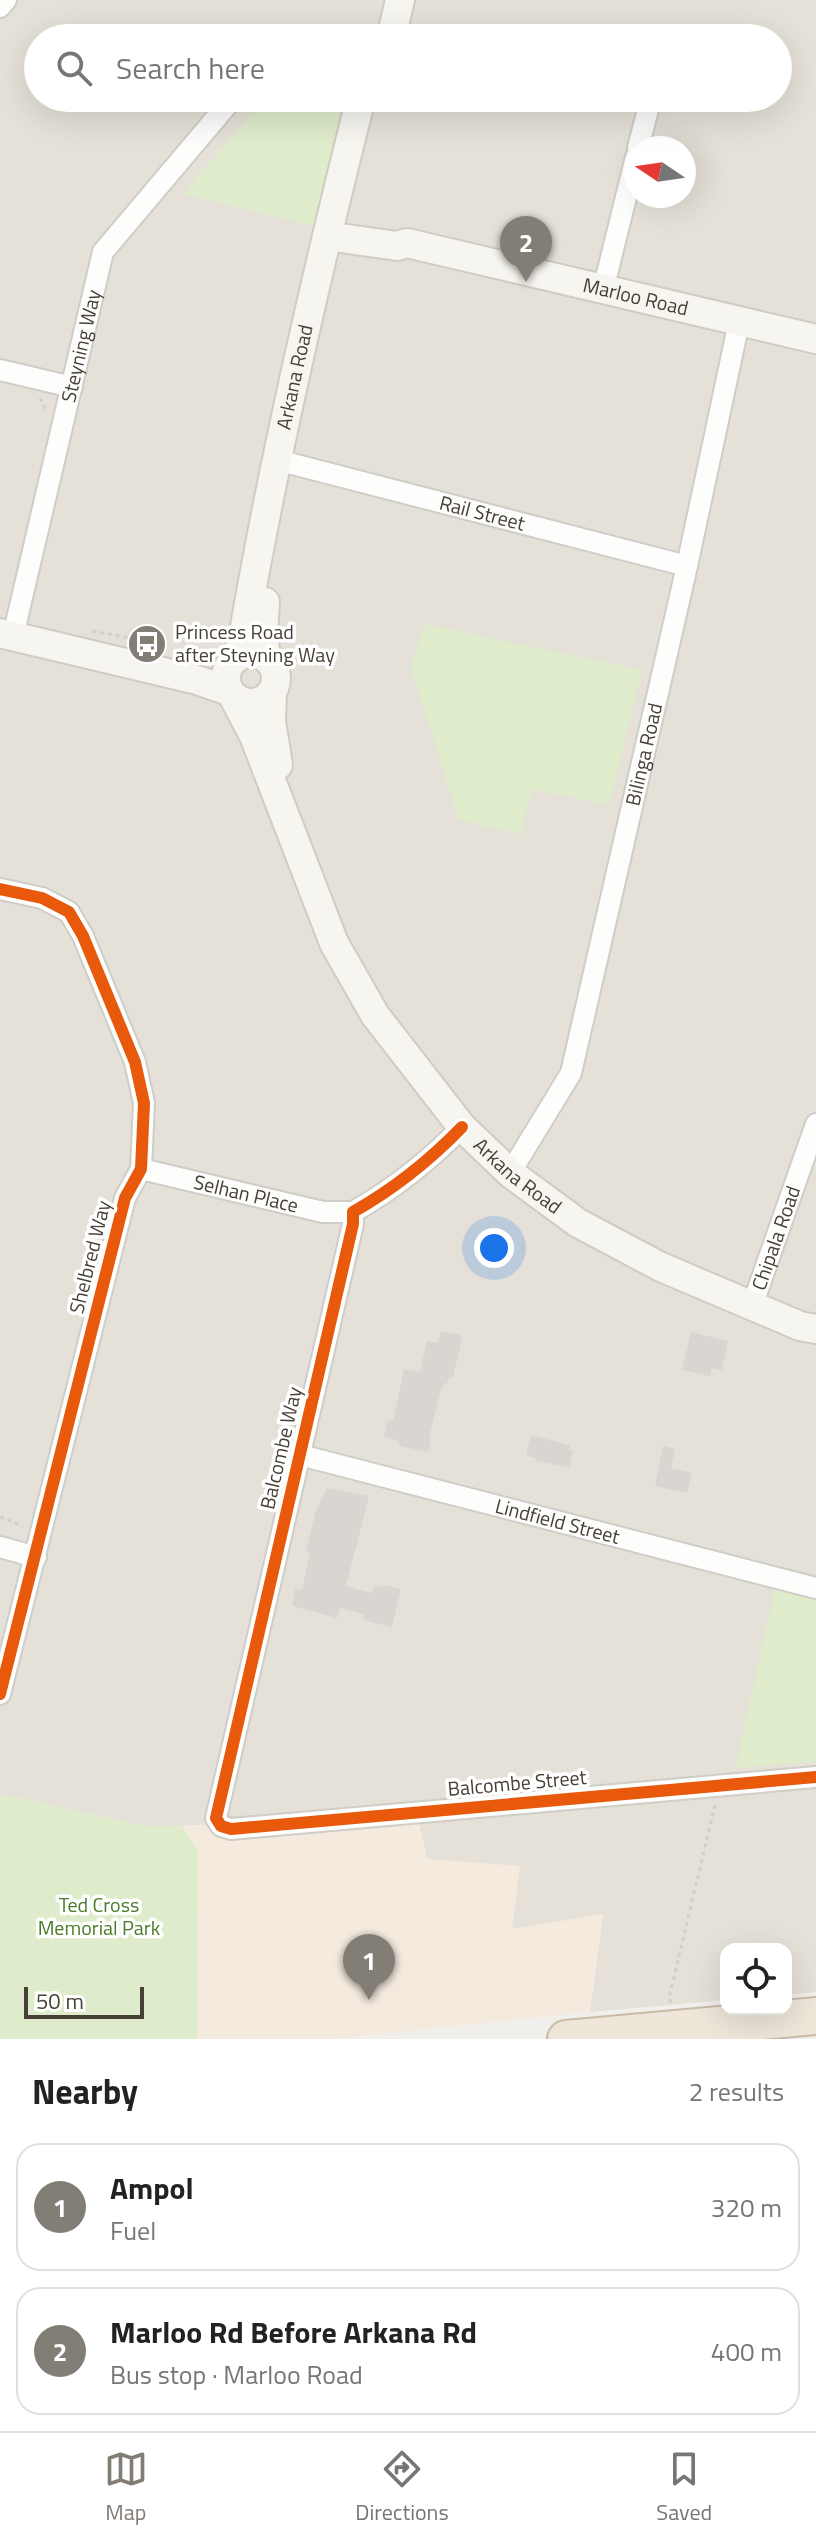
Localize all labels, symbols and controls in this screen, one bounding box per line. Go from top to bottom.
search box [24,24,792,112]
text: Search here [116,45,265,91]
icon: search [52,46,96,90]
north arrow [624,136,696,208]
pin: 2 [500,216,552,282]
street label: Marloo Road [580,269,691,324]
street label: Steyning Way [52,286,109,405]
street label: Arkana Road [267,321,321,432]
street label: Rail Street [436,487,529,539]
place label: Princess Road after Steyning Way [175,616,335,670]
bus stop icon: Princess Road after Steyning Way [126,623,168,665]
street label: Bilinga Road [617,700,670,809]
street label: Arkana Road [467,1130,569,1221]
street label: Selhan Place [191,1166,302,1221]
street label: Chipala Road [743,1181,808,1294]
street label: Shelbred Way [60,1197,119,1317]
your location [474,1228,514,1268]
street label: Balcombe Way [251,1383,310,1512]
street label: Lindfield Street [492,1490,623,1552]
street label: Balcombe Street [446,1761,588,1804]
park label: Ted Cross Memorial Park [38,1889,161,1943]
pin: 1 [343,1934,395,2000]
map controls [720,1943,792,2015]
button: locate [720,1943,792,2015]
scale bar [24,1983,144,2019]
text: 50 m [36,1984,84,2018]
text: Nearby [32,2065,138,2117]
text: 2 results [689,2072,784,2111]
text: Ampol [110,2165,194,2211]
text: 1 [53,2188,67,2227]
text: 320 m [711,2188,782,2227]
text: Fuel [110,2211,156,2250]
text: Marloo Rd Before Arkana Rd [110,2309,477,2355]
text: 2 [53,2332,67,2371]
text: 400 m [711,2332,782,2371]
text: Bus stop · Marloo Road [110,2355,363,2394]
tab: Map [104,2447,148,2529]
tab: Directions [355,2447,449,2529]
tab: Saved [656,2447,712,2529]

